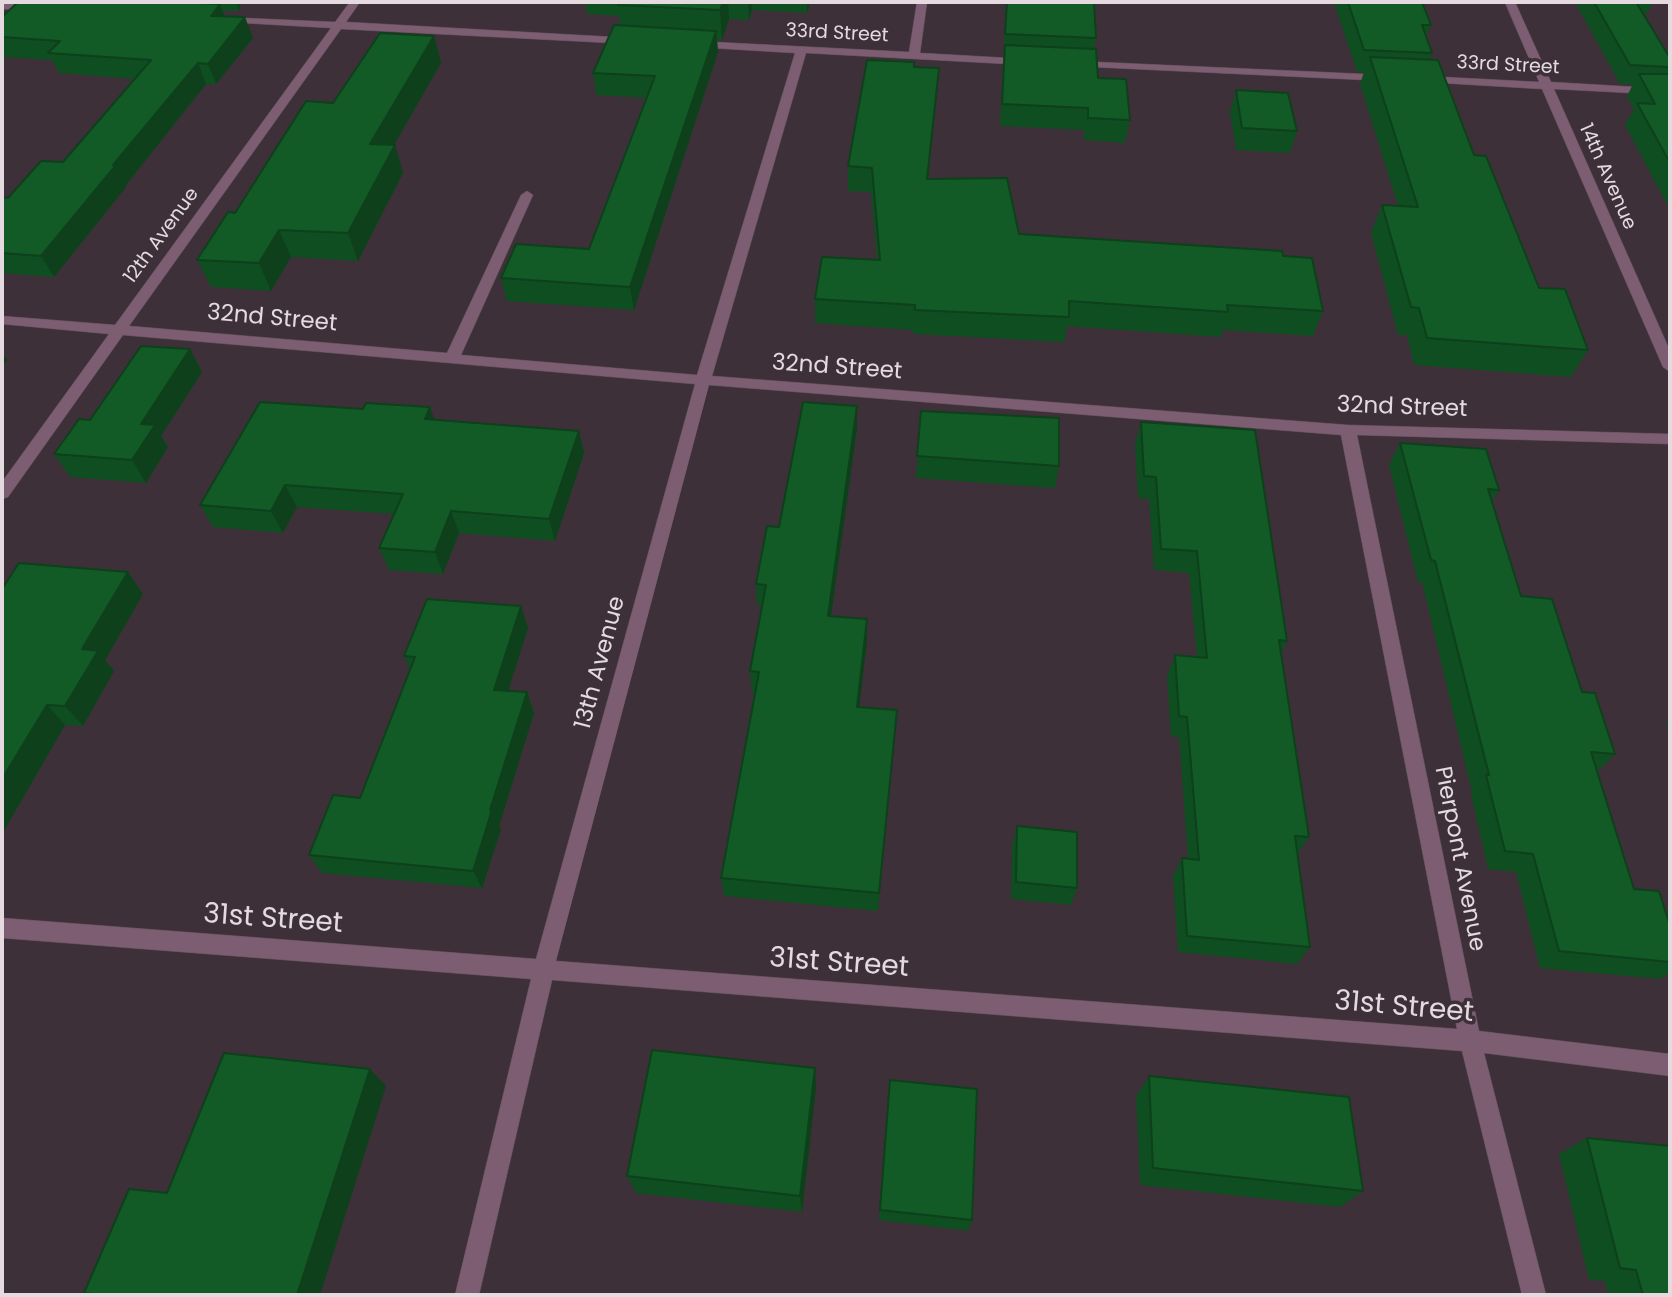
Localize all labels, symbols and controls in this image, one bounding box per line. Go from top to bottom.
street label: 33rd Street [785,20,889,48]
street label: 33rd Street [1456,52,1560,80]
street label: 14th Avenue [1573,121,1641,233]
street label: 12th Avenue [120,184,204,288]
street label: 32nd Street [206,300,338,338]
street label: 32nd Street [771,350,903,386]
street label: 32nd Street [1336,392,1468,424]
street label: 13th Avenue [570,594,632,732]
street label: Pierpont Avenue [1428,764,1490,954]
street label: 31st Street [202,898,344,942]
street label: 31st Street [768,942,910,986]
street label: 31st Street [1333,985,1475,1031]

